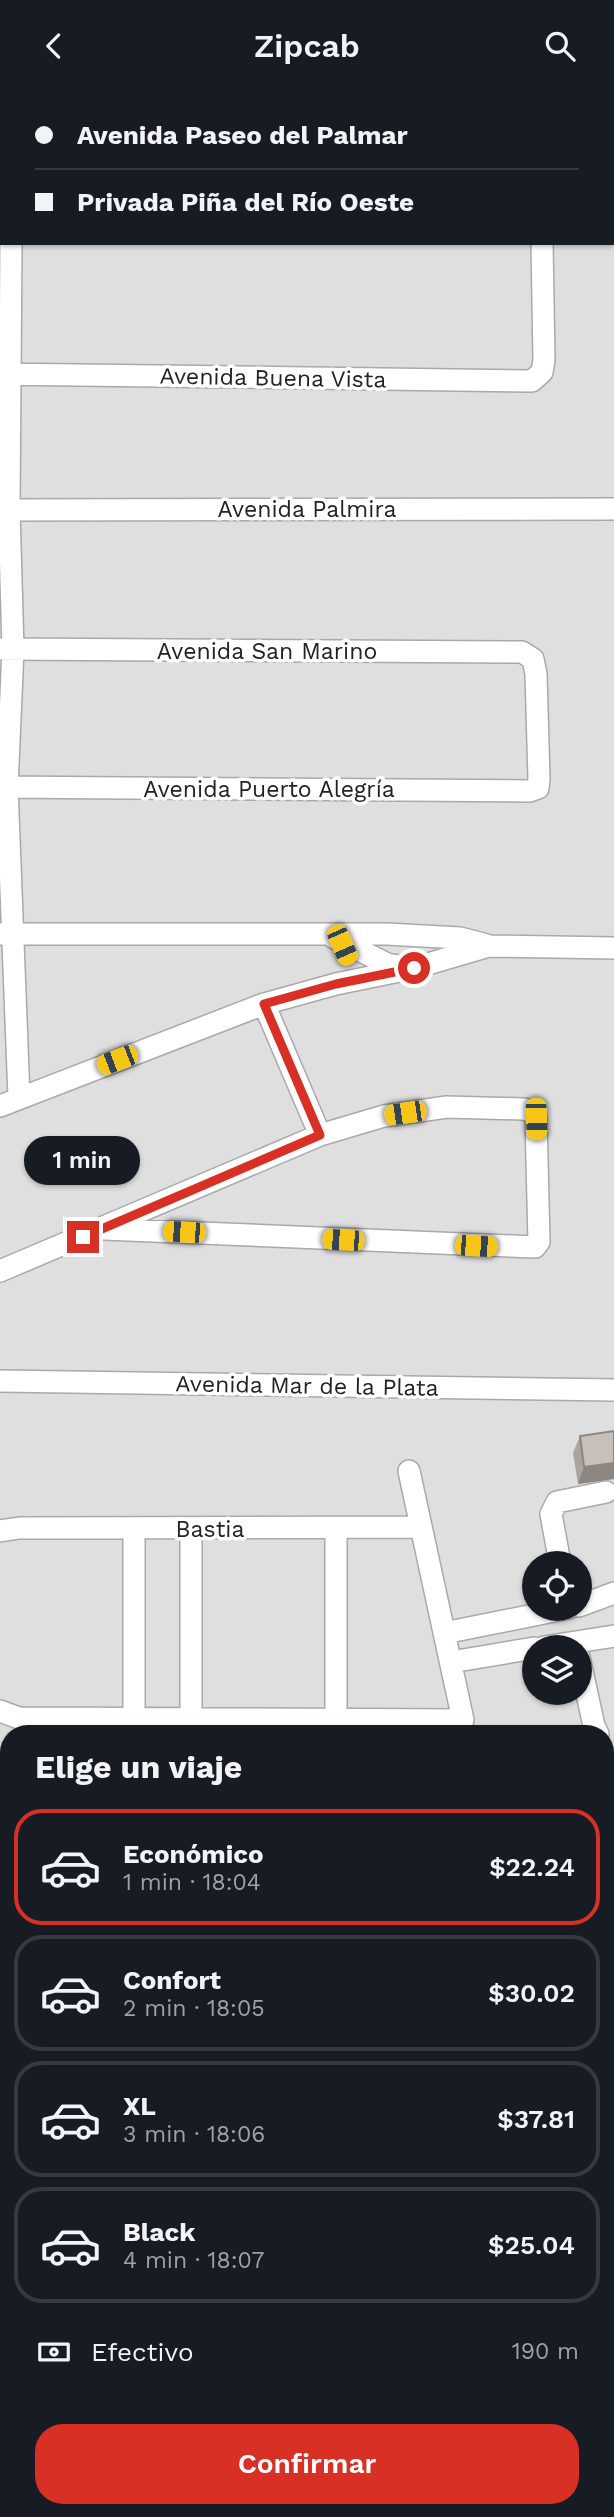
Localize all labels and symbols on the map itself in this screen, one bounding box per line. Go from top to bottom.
street label: Avenida Buena Vista [159,363,387,393]
street label: Avenida Palmira [218,496,396,523]
street label: Avenida San Marino [157,638,377,665]
street label: Avenida Puerto Alegría [143,776,395,803]
car [324,922,361,968]
route start [398,952,430,984]
car [94,1043,141,1077]
car [525,1098,548,1140]
car [383,1100,428,1126]
callout: 1 min [25,1135,141,1185]
car [163,1220,206,1244]
route end [67,1221,99,1253]
car [322,1228,365,1252]
car [455,1234,498,1258]
street label: Avenida Mar de la Plata [175,1370,439,1402]
street label: Bastia [176,1516,244,1543]

